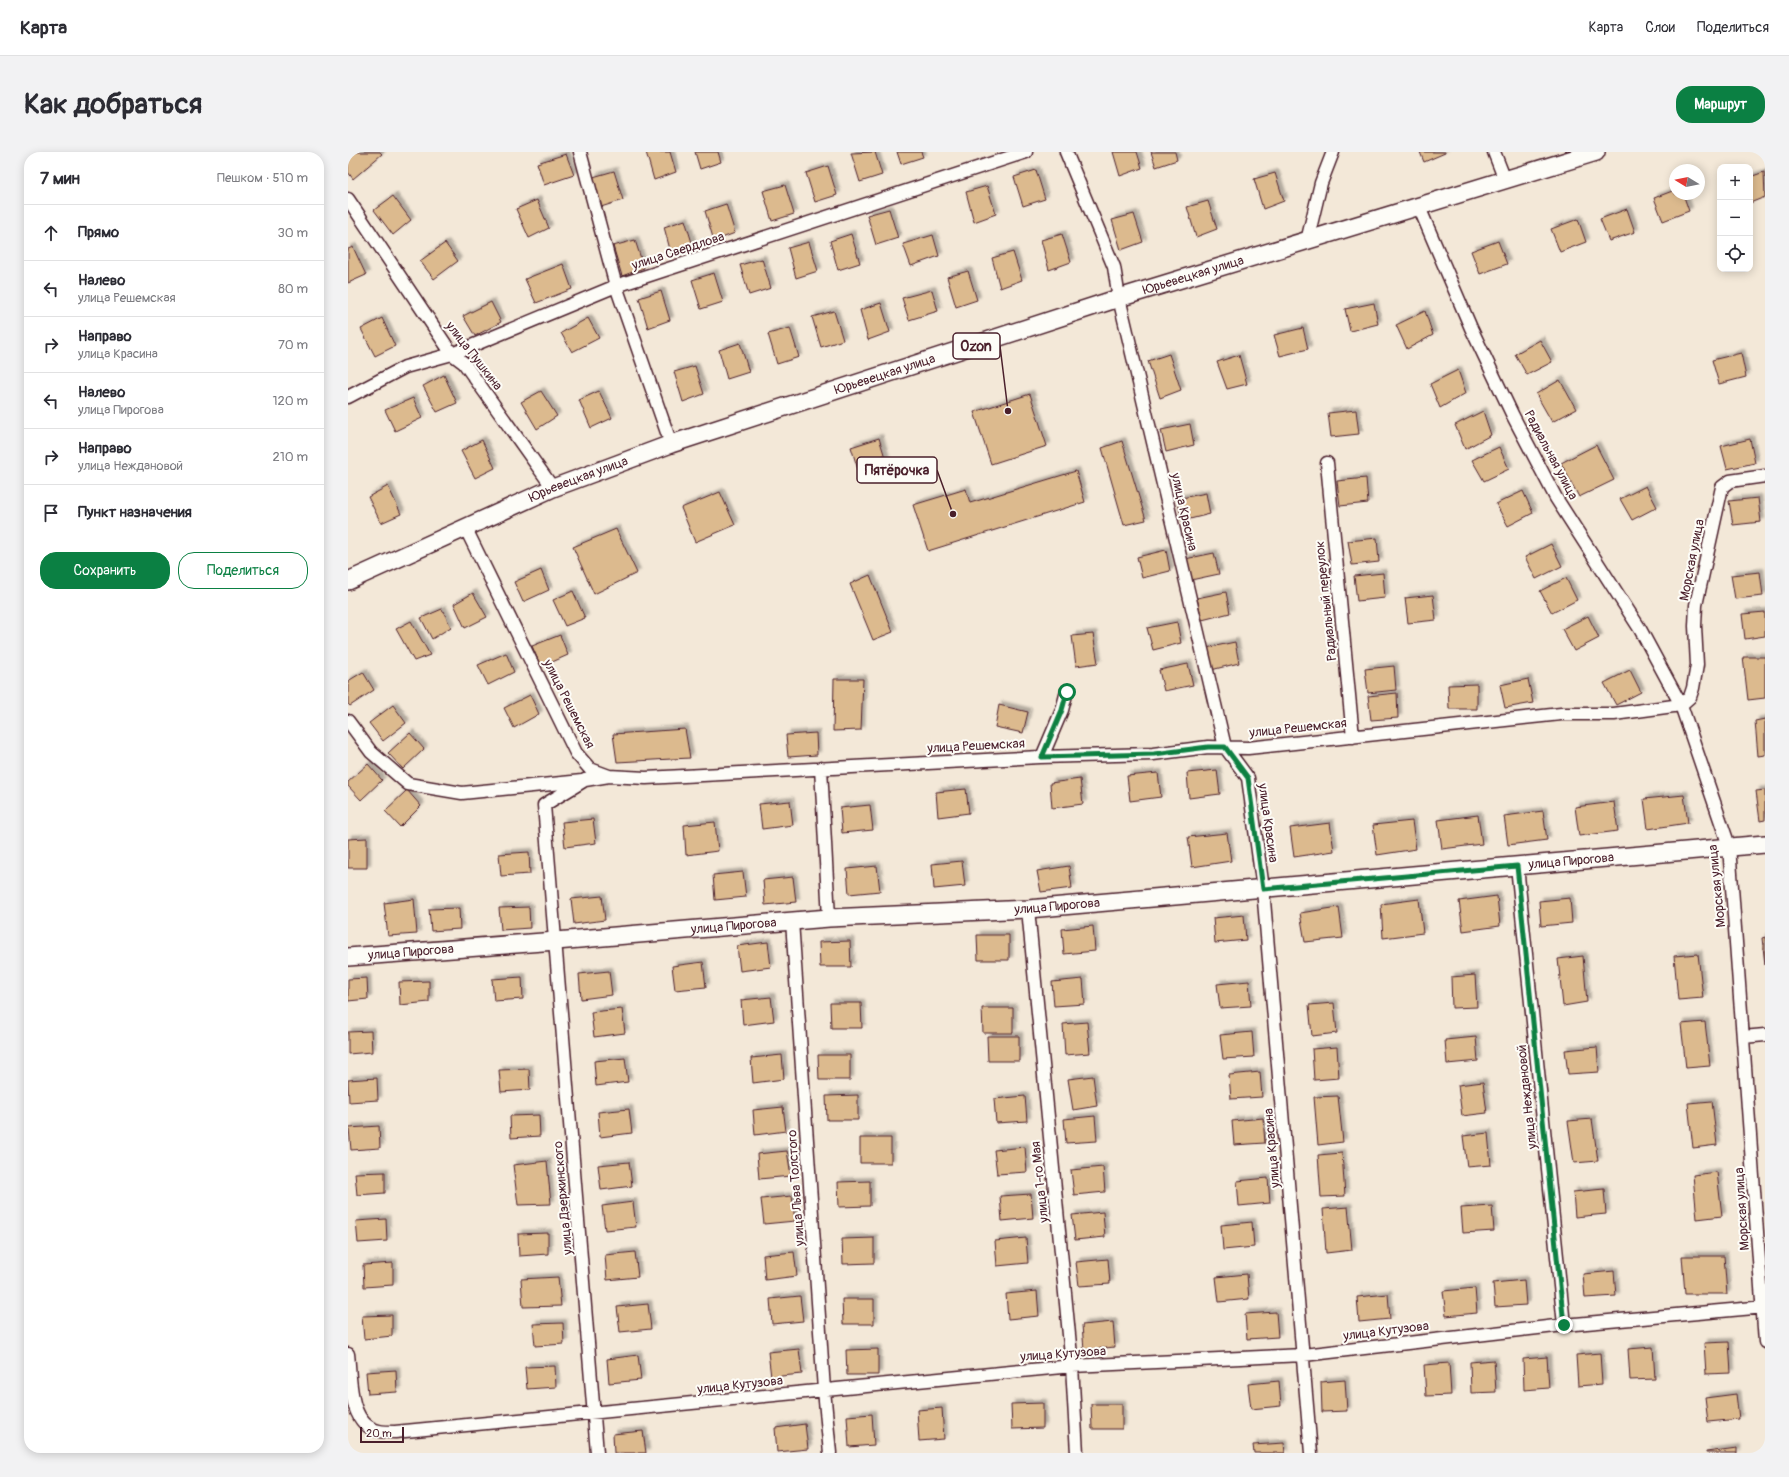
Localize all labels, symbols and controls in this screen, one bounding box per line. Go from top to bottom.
text: Карта [20,16,67,40]
text: Карта [1589,19,1623,36]
text: Слои [1645,19,1675,36]
text: Поделиться [1697,19,1769,36]
button: Маршрут [1676,86,1765,123]
text: Как добраться [24,87,202,122]
north arrow [1669,164,1705,200]
map controls [1717,164,1753,272]
button: + [1717,164,1753,200]
text: 7 мин [40,168,80,189]
text: Пешком · 510 m [217,170,308,186]
button: − [1717,200,1753,236]
icon: ahead [40,222,62,244]
text: Прямо [78,223,119,242]
text: 30 m [278,225,308,241]
street label: улица Свердлова [629,229,726,274]
button: locate [1717,236,1753,272]
street label: Юрьевецкая улица [1141,252,1246,298]
text: Налево [78,271,125,290]
icon: left [40,278,62,300]
text: 80 m [278,281,308,297]
text: улица Решемская [78,290,176,306]
street label: улица Пушкина [442,318,506,394]
text: Направо [78,327,132,346]
callout: Ozon [953,333,1000,359]
icon: right [40,334,62,356]
text: 70 m [278,337,308,353]
text: Ozon [960,338,992,355]
text: улица Красина [78,346,158,362]
street label: Юрьевецкая улица [833,350,937,398]
text: Налево [78,383,125,402]
icon: left [40,390,62,412]
text: 120 m [272,393,308,409]
text: улица Пирогова [78,402,164,418]
street label: Радиальная улица [1521,408,1581,502]
text: Направо [78,439,132,458]
icon: right [40,446,62,468]
text: 210 m [272,449,308,465]
street label: Юрьевецкая улица [526,453,630,506]
callout: Пятёрочка [857,457,937,483]
text: улица Неждановой [78,458,183,474]
text: Пятёрочка [865,462,930,479]
street label: улица Красина [1167,470,1201,553]
icon: arrive [40,502,62,524]
text: Пункт назначения [78,503,192,522]
street label: Морская улица [1676,518,1708,602]
street label: Радиальный переулок [1312,540,1340,662]
button: Сохранить [40,552,170,589]
button: Поделиться [178,552,308,589]
street label: улица Решемская [539,656,598,751]
route start [1058,683,1076,701]
street label: улица Решемская [1248,715,1347,741]
street label: улица Решемская [926,735,1025,757]
street label: улица Красина [1254,781,1281,864]
street label: Морская улица [1705,844,1729,928]
street label: улица Пирогова [1527,849,1615,873]
street label: улица Пирогова [1013,895,1101,918]
street label: улица Пирогова [689,914,777,938]
street label: улица Пирогова [366,941,454,964]
street label: улица Неждановой [1514,1044,1541,1151]
street label: улица Красина [1261,1108,1284,1189]
street label: улица Льва Толстого [784,1129,808,1248]
street label: улица Дзержинского [550,1140,576,1257]
street label: улица 1-го Мая [1028,1141,1052,1224]
street label: Морская улица [1731,1167,1753,1251]
route end [1555,1316,1573,1334]
street label: улица Кутузова [1341,1318,1430,1344]
street label: улица Кутузова [1019,1343,1106,1365]
street label: улица Кутузова [695,1373,784,1398]
scale bar [360,1425,404,1444]
text: 20 m [366,1427,392,1440]

